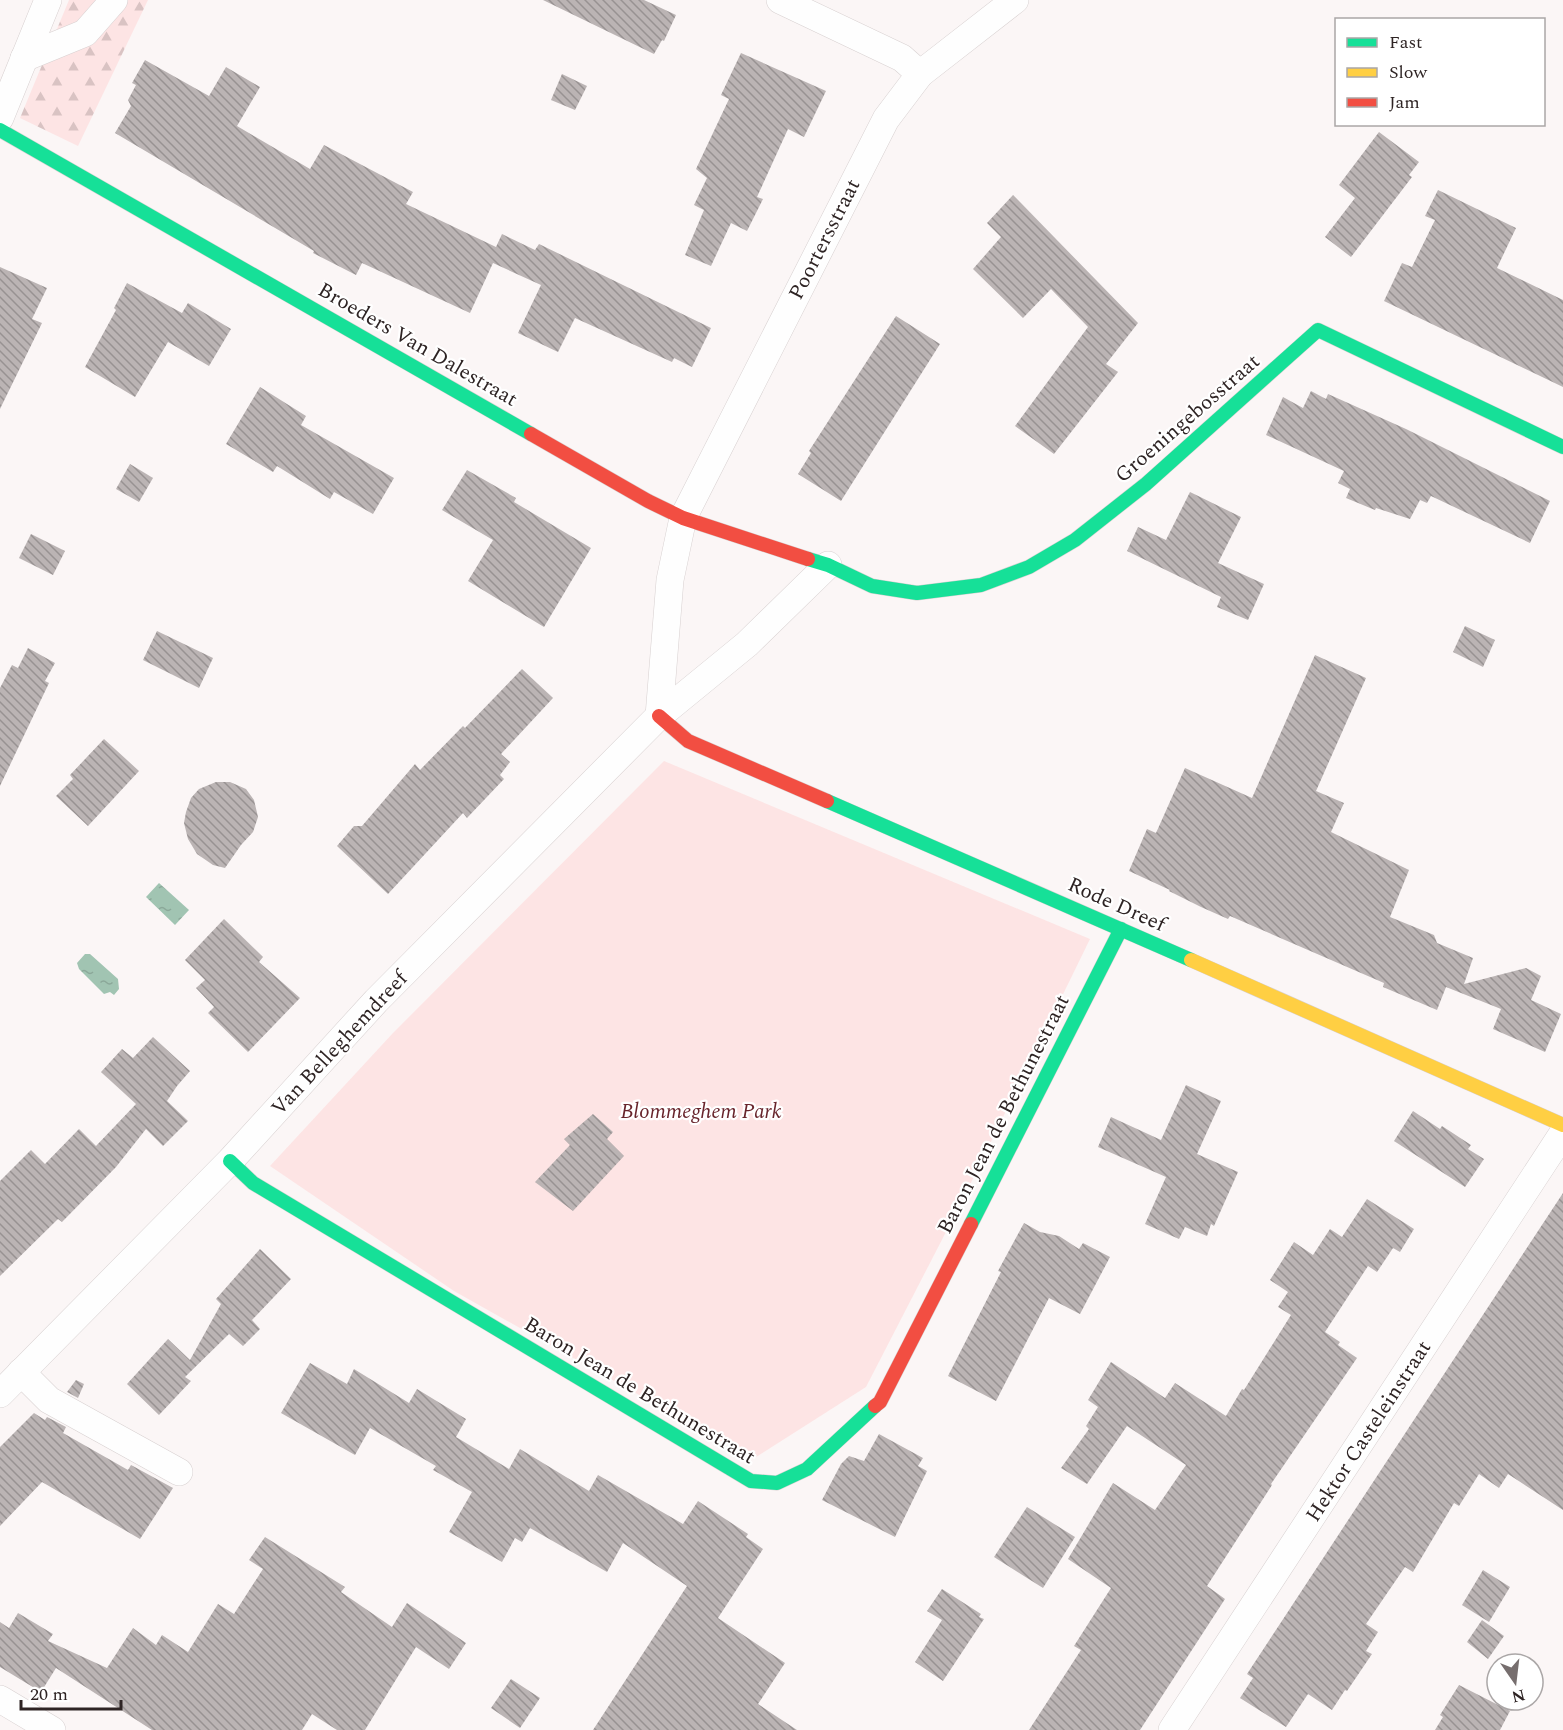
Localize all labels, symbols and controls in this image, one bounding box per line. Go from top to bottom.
legend [1335,18,1545,126]
text: Fast [1389,29,1422,56]
text: Slow [1389,59,1428,86]
text: Jam [1389,89,1420,116]
street label: Poortersstraat [781,173,869,305]
street label: Broeders Van Dalestraat [311,274,524,415]
street label: Groeningebosstraat [1108,347,1267,491]
street label: Rode Dreef [1062,869,1173,942]
street label: Van Belleghemdreef [264,963,417,1123]
street label: Baron Jean de Bethunestraat [929,989,1078,1240]
park label: Blommeghem Park [620,1096,782,1128]
street label: Baron Jean de Bethunestraat [518,1309,761,1473]
street label: Hektor Casteleinstraat [1298,1334,1440,1529]
north arrow [1485,1652,1545,1712]
scale bar [21,1673,122,1711]
text: 20 m [30,1681,68,1708]
text: N [1509,1682,1528,1709]

